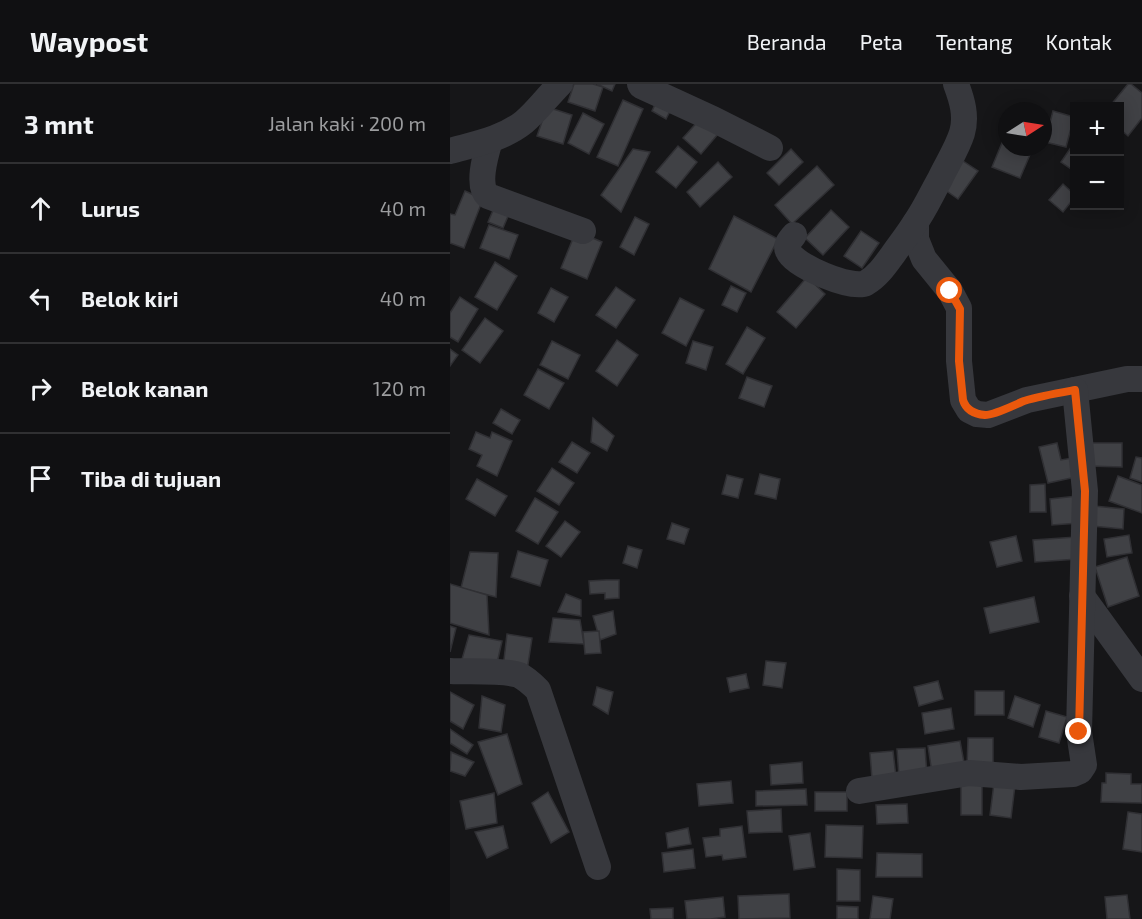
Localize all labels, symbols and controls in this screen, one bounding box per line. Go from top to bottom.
text: Waypost [30,24,148,58]
text: Beranda [747,29,827,54]
text: Peta [860,29,903,54]
text: Tentang [936,29,1013,54]
text: Kontak [1046,29,1112,54]
north arrow [998,102,1052,156]
map controls [1070,102,1124,210]
button: + [1070,102,1124,156]
text: 3 mnt [24,108,94,139]
text: Jalan kaki · 200 m [268,111,426,135]
button: − [1070,156,1124,210]
icon: ahead [24,192,57,225]
text: Lurus [81,195,140,221]
text: 40 m [380,196,426,220]
route start [936,277,962,303]
icon: left [24,282,57,315]
text: Belok kiri [81,285,178,311]
text: 40 m [380,286,426,310]
icon: right [24,372,57,405]
text: Belok kanan [81,375,208,401]
text: 120 m [373,376,426,400]
icon: arrive [24,462,57,495]
text: Tiba di tujuan [81,465,221,491]
route end [1065,718,1091,744]

